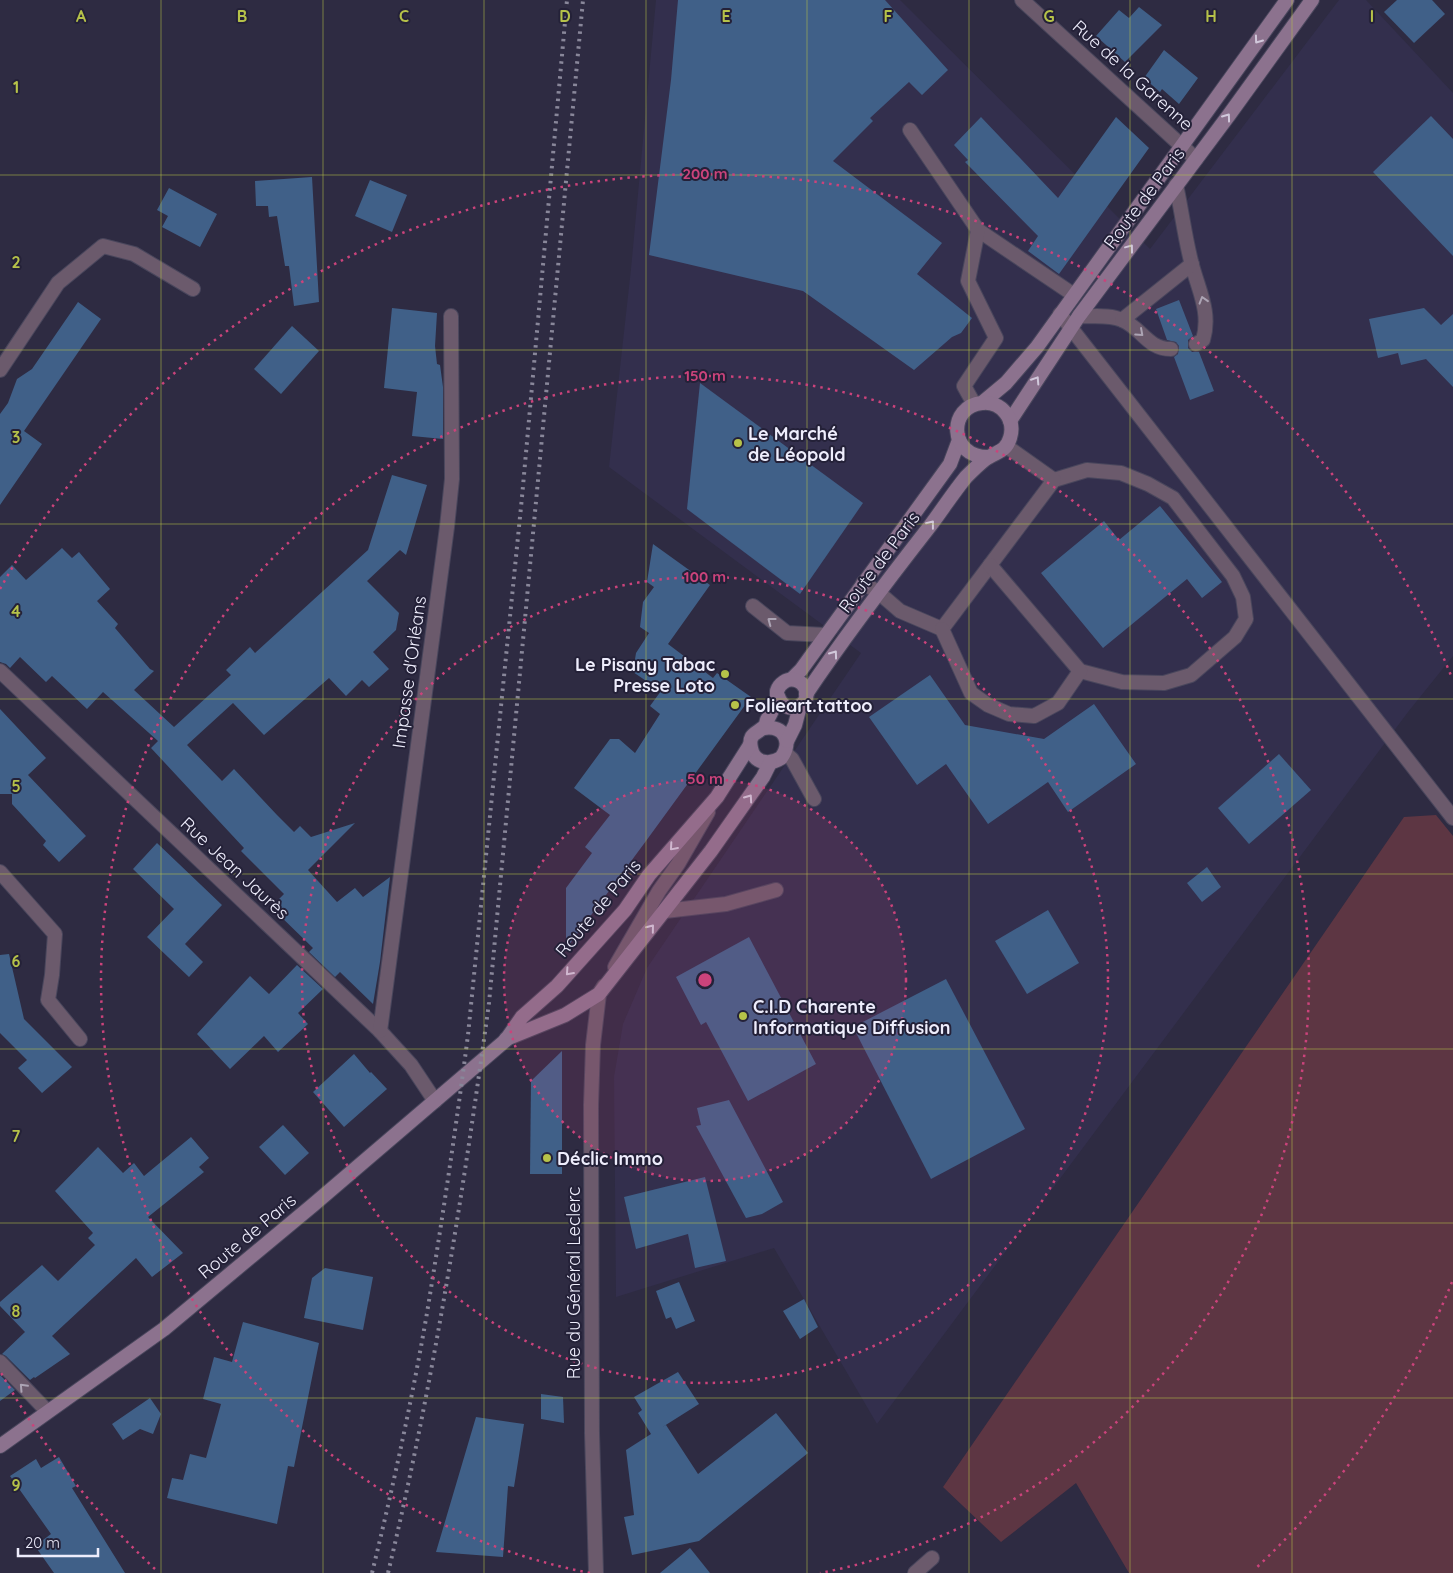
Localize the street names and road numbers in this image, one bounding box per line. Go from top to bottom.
street label: Rue de la Garenne [1068,15,1198,135]
street label: Route de Paris [1098,143,1190,253]
street label: Route de Paris [833,507,925,617]
street label: Impasse d'Orléans [387,594,431,750]
street label: Rue Jean Jaurès [176,812,294,924]
street label: Route de Paris [550,854,646,962]
street label: Rue du Général Leclerc [562,1187,585,1379]
street label: Route de Paris [193,1188,301,1284]

